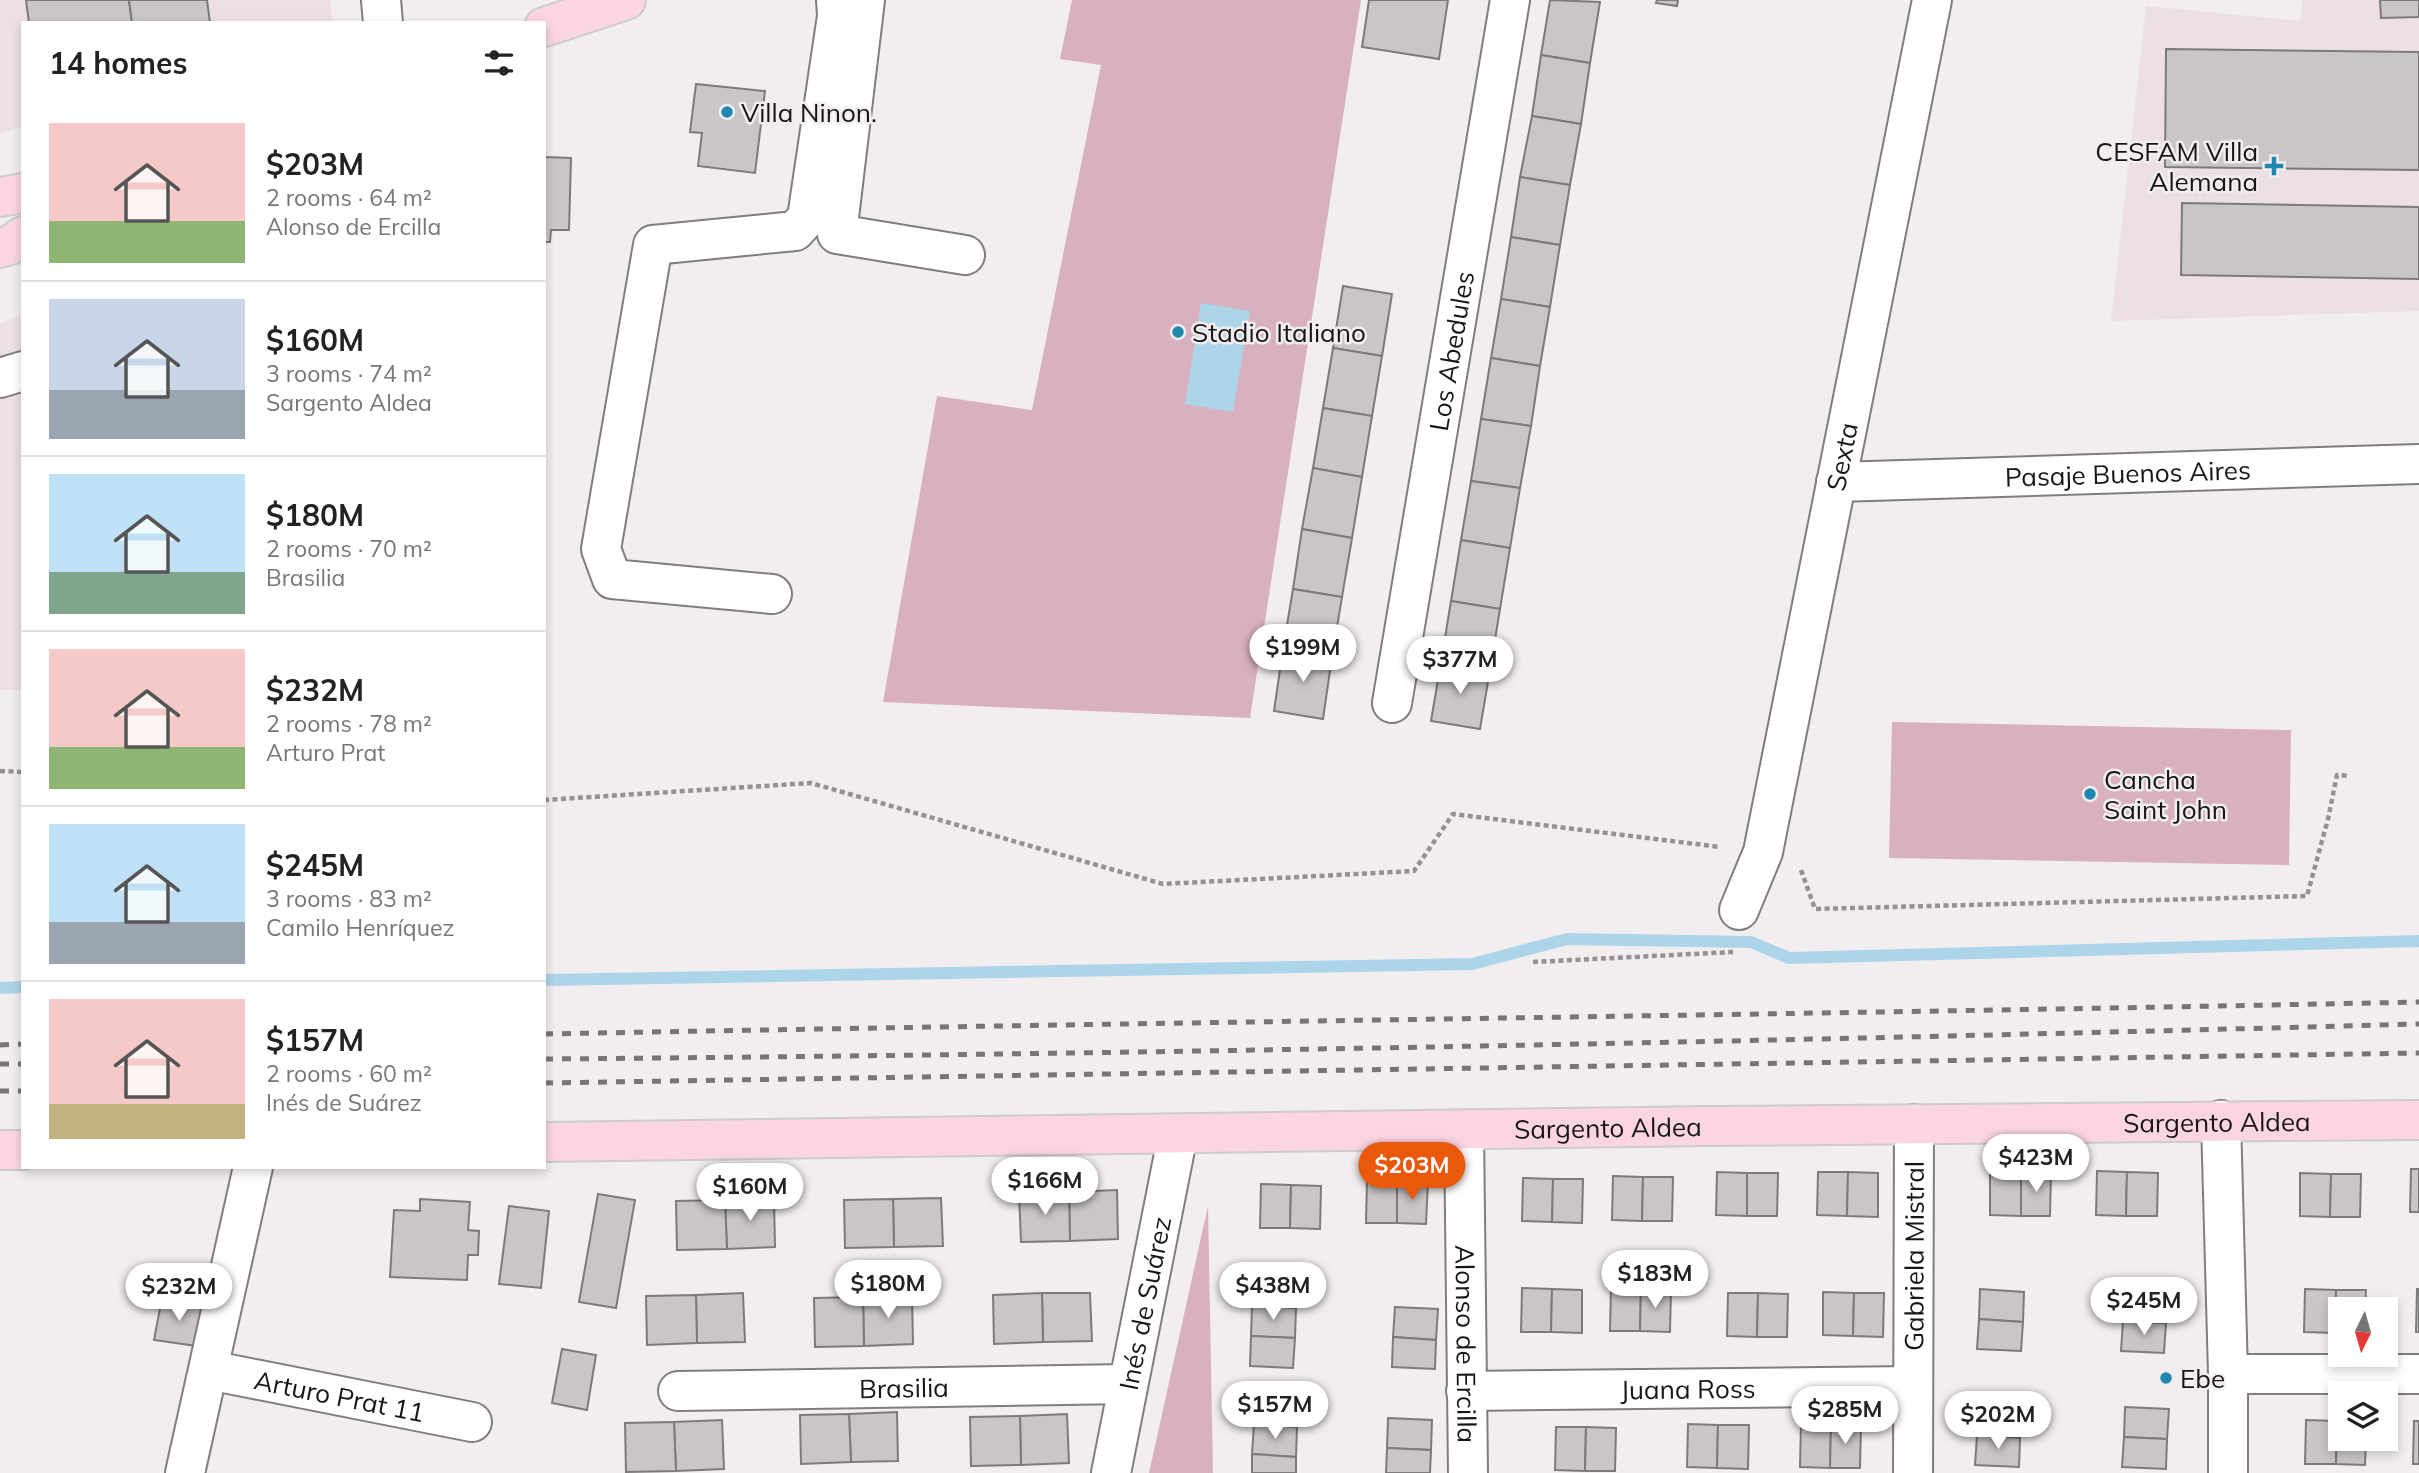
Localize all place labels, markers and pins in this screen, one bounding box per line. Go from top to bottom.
place label: Villa Ninon. [741,96,877,129]
marker: Villa Ninon. [719,104,735,120]
place label: CESFAM Villa Alemana [2095,135,2258,198]
marker: CESFAM Villa Alemana [2264,156,2284,176]
place label: Stadio Italiano [1192,316,1366,349]
marker: Stadio Italiano [1170,324,1186,340]
pin: $199M [1254,624,1352,684]
pin: $377M [1411,636,1509,696]
place label: Cancha Saint John [2104,763,2227,826]
marker: Cancha Saint John [2082,786,2098,802]
pin: $423M [1987,1134,2085,1194]
pin: $203M [1363,1142,1461,1202]
pin: $166M [996,1158,1094,1217]
pin: $160M [701,1164,799,1223]
pin: $183M [1606,1250,1704,1310]
pin: $180M [839,1260,937,1320]
pin: $438M [1224,1262,1322,1322]
pin: $232M [130,1264,228,1323]
pin: $245M [2095,1278,2193,1337]
place label: Ebe [2180,1362,2225,1395]
marker: Ebe [2158,1370,2174,1386]
pin: $157M [1226,1382,1324,1441]
pin: $285M [1796,1386,1894,1446]
pin: $202M [1949,1392,2047,1451]

